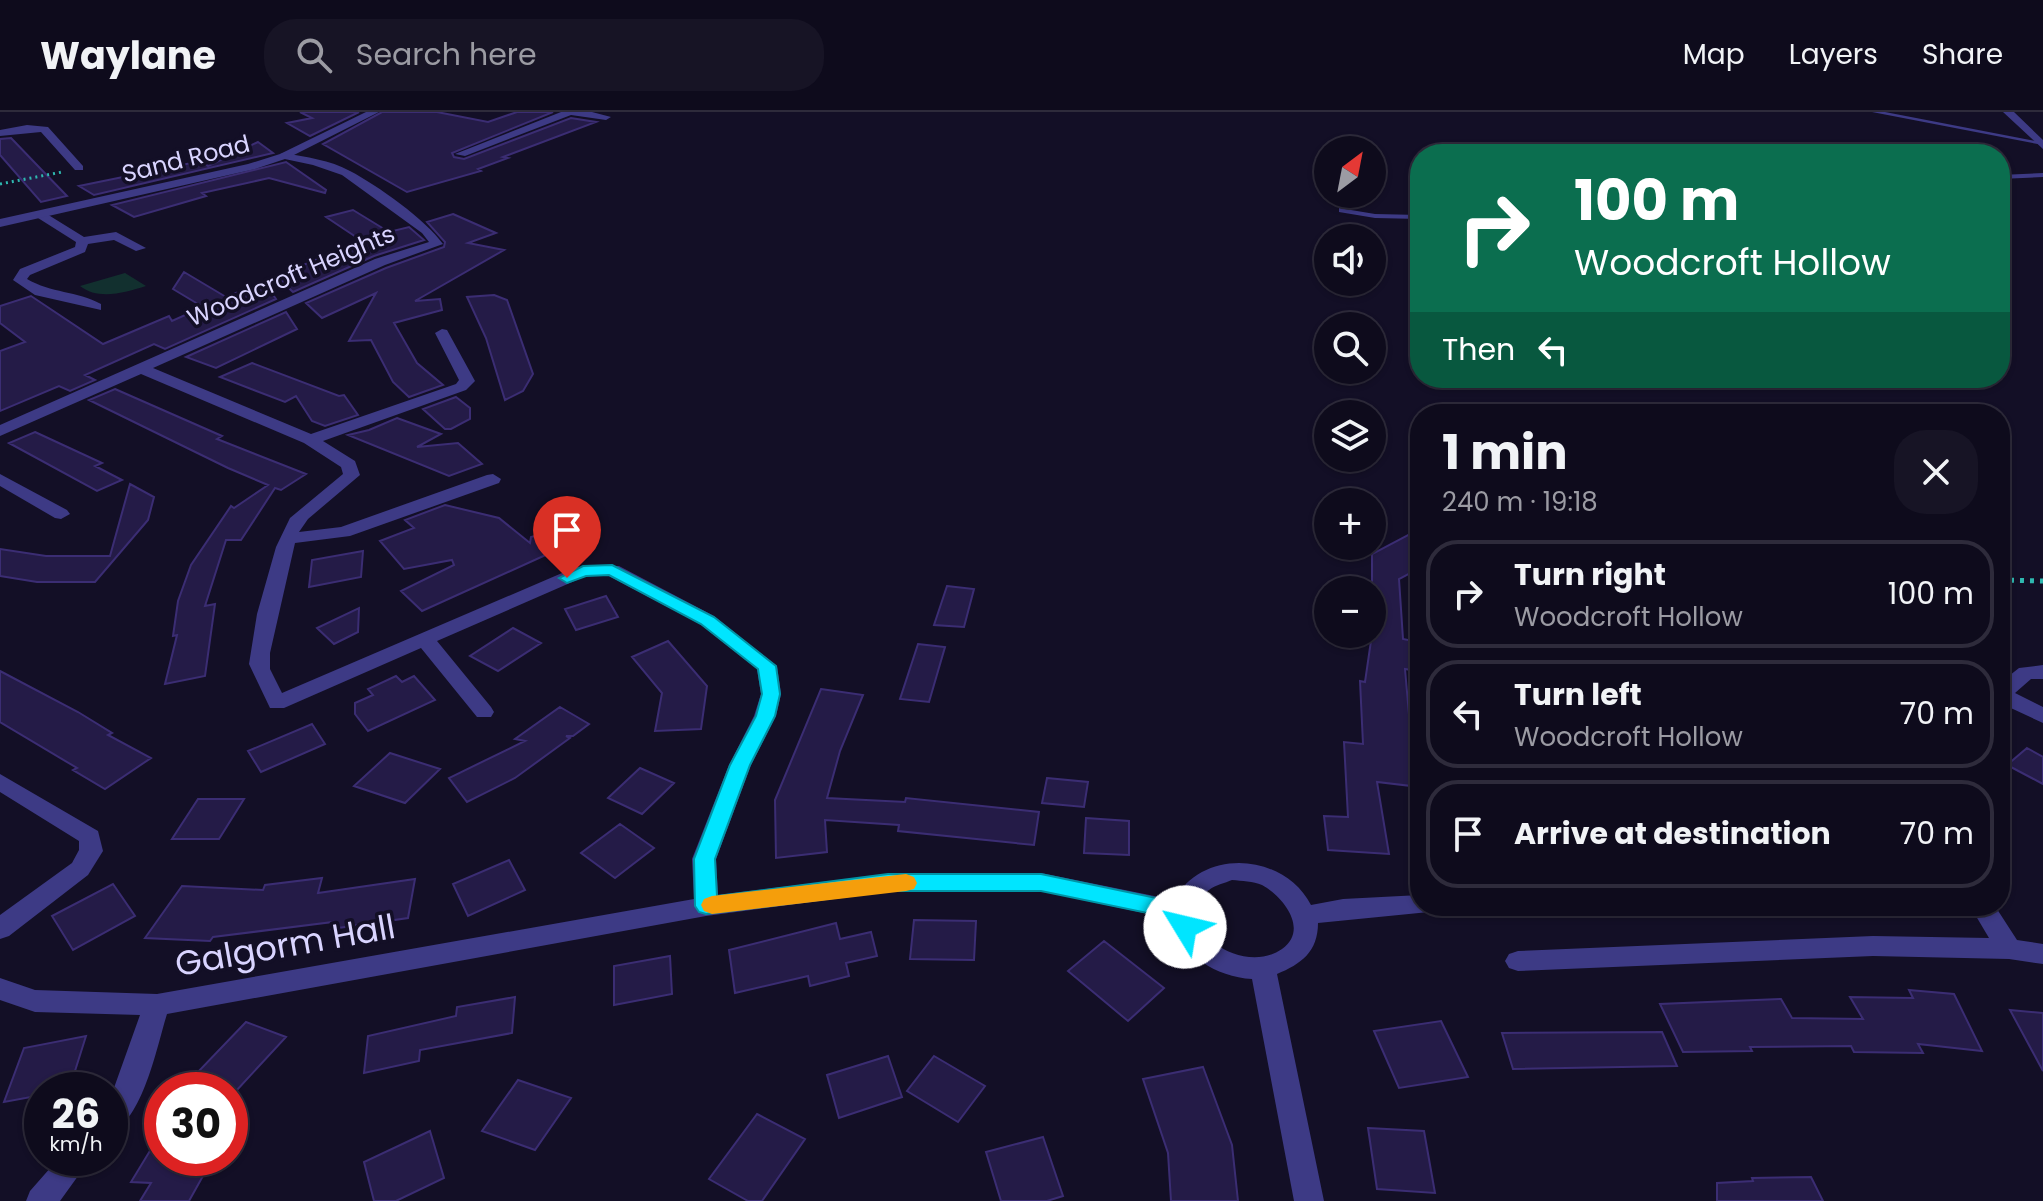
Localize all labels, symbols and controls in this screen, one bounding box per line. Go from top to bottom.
search box [264,19,824,91]
text: Waylane [40,29,216,82]
icon: search [292,33,336,77]
text: Search here [356,33,537,76]
text: Map [1683,35,1745,74]
text: Layers [1789,35,1878,74]
text: Share [1922,35,2003,74]
street label: Sand Road [118,127,253,190]
north arrow [1314,136,1386,208]
map controls [1314,136,1386,648]
text: 100 m [1574,161,1739,240]
icon: right [1442,176,1546,280]
street label: Woodcroft Heights [182,217,400,334]
button: sound [1314,224,1386,296]
text: Woodcroft Hollow [1574,237,1891,288]
button: search [1314,312,1386,384]
text: Then [1442,328,1515,371]
icon: left [1531,328,1575,372]
button: layers [1314,400,1386,472]
text: 1 min [1442,419,1568,486]
button: close [1894,430,1978,514]
text: 240 m · 19:18 [1442,484,1598,520]
button: + [1314,488,1386,560]
pin [533,496,601,578]
icon: arrive [545,508,589,552]
text: Turn right [1514,553,1666,596]
icon: right [1446,572,1490,616]
text: 100 m [1888,572,1974,615]
button: − [1314,576,1386,648]
text: Woodcroft Hollow [1514,599,1743,635]
text: Turn left [1514,673,1642,716]
icon: left [1446,692,1490,736]
text: 70 m [1900,692,1974,735]
text: Woodcroft Hollow [1514,719,1743,755]
icon: arrive [1446,812,1490,856]
text: Arrive at destination [1514,812,1831,855]
text: 70 m [1900,812,1974,855]
position arrow [1143,885,1227,969]
street label: Galgorm Hall [171,902,399,988]
speed limit sign: 30 [144,1072,248,1176]
text: 26 [52,1086,100,1142]
text: km/h [49,1130,103,1158]

